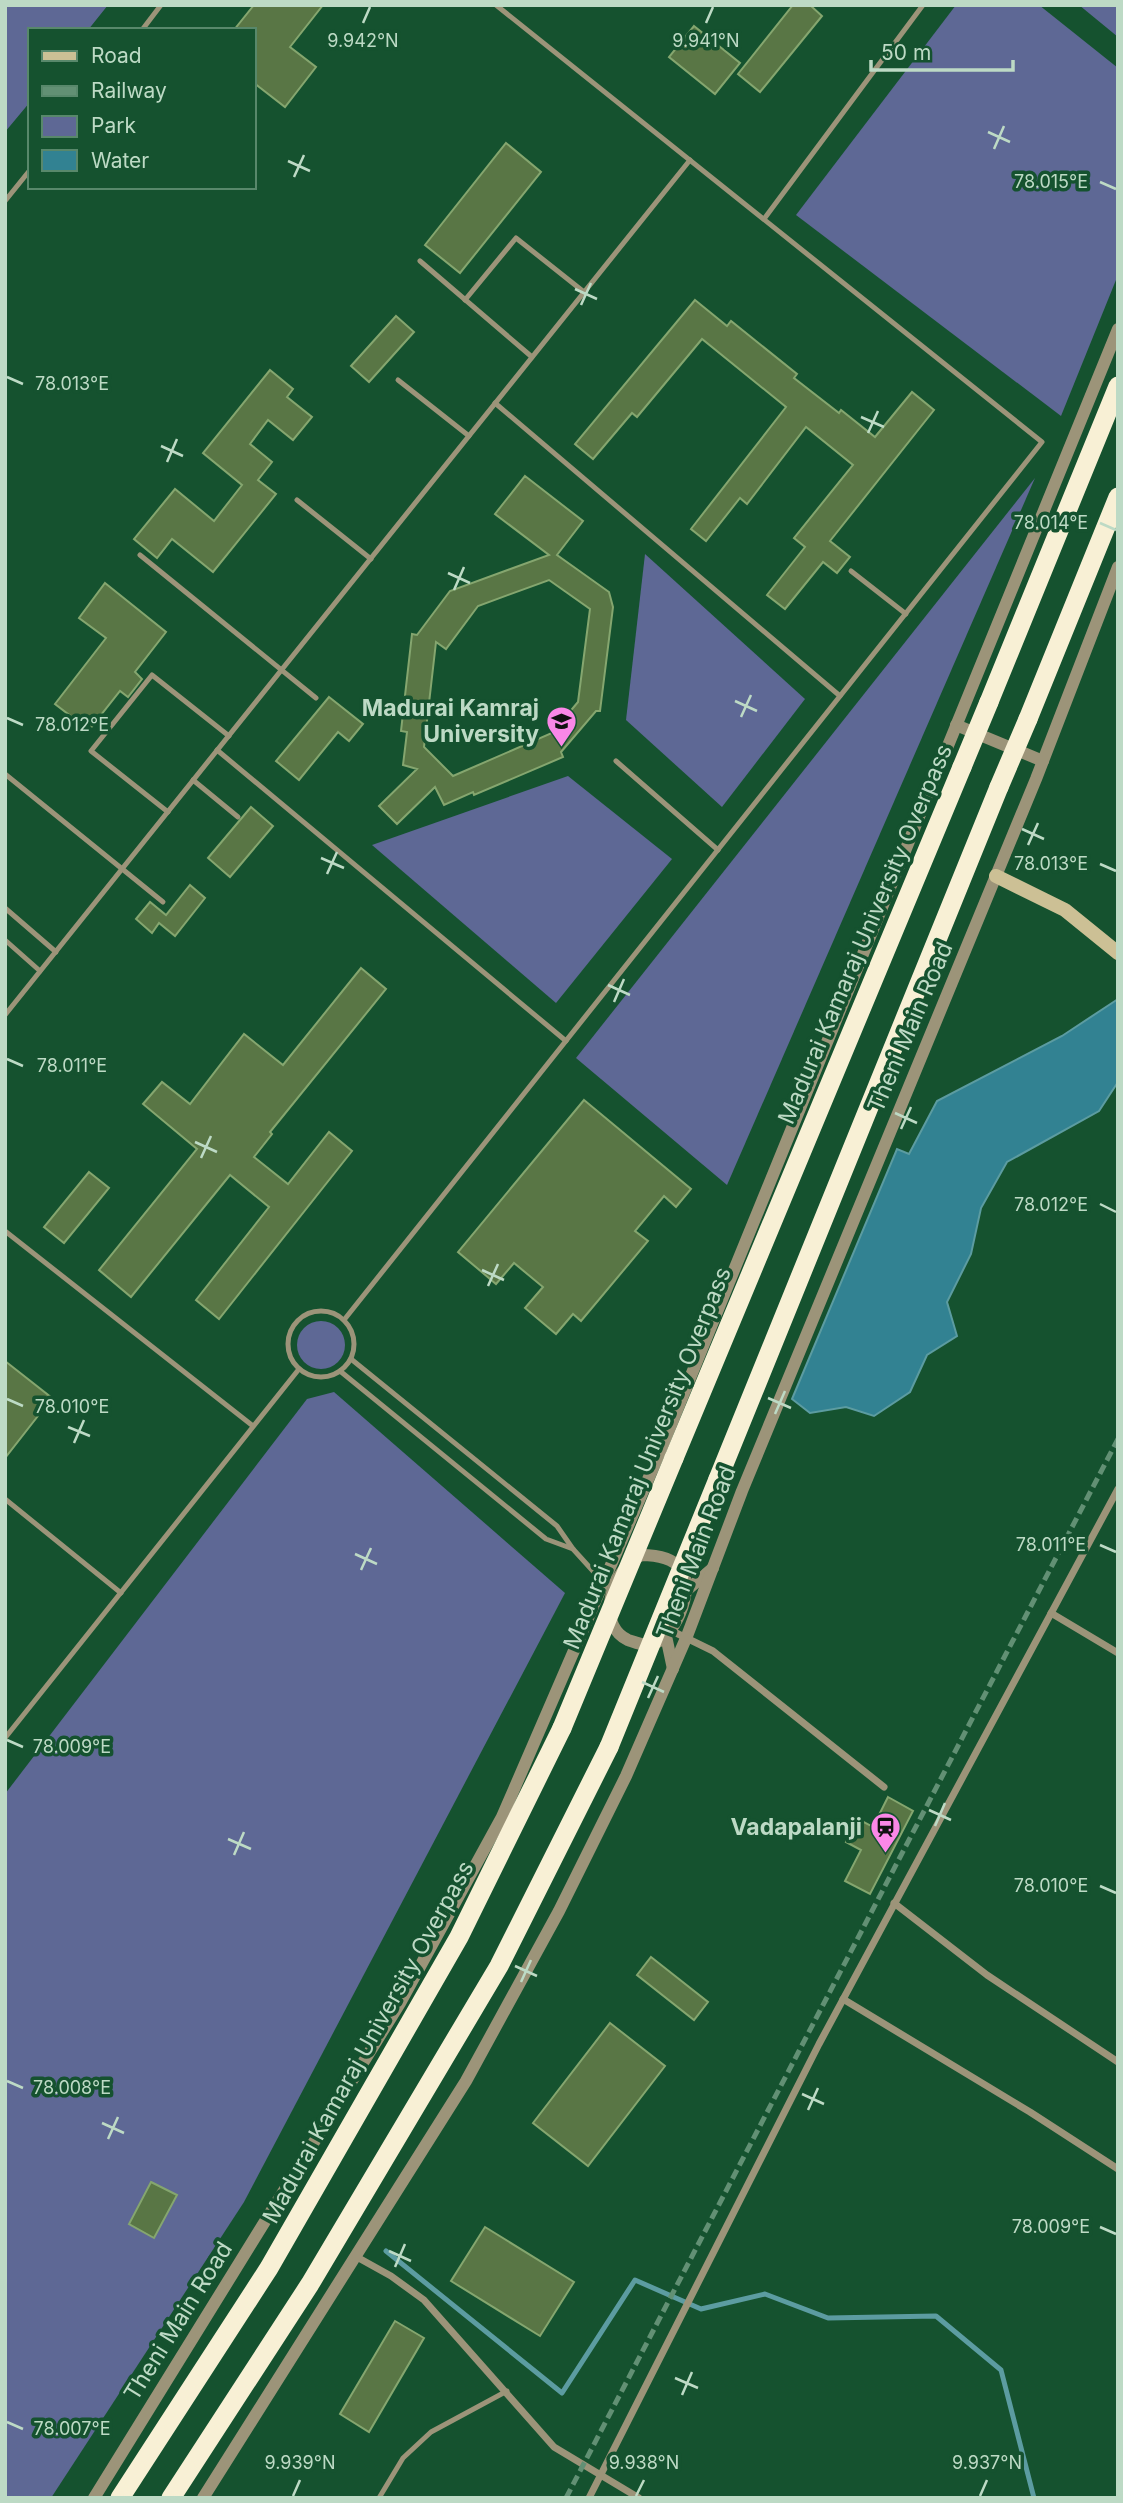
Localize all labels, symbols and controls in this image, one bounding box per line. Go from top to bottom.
legend [28,28,256,189]
scale bar [871,28,1013,72]
text: 9.942°N [327,30,399,51]
text: 9.941°N [672,30,740,51]
text: 50 m [881,40,931,65]
text: Road [91,43,142,68]
text: Railway [91,78,167,103]
text: Park [91,113,136,138]
text: Water [91,148,149,173]
text: 78.015°E [1014,171,1088,192]
text: 78.013°E [35,373,109,394]
text: 78.014°E [1014,512,1088,533]
place label: Madurai Kamraj University [362,694,539,748]
school or university icon: Madurai Kamraj University [545,704,579,748]
text: 78.012°E [35,714,109,735]
street label: Madurai Kamaraj University Overpass [772,740,958,1128]
text: 78.013°E [1014,853,1088,874]
street label: Theni Main Road [861,938,959,1116]
text: 78.011°E [37,1055,107,1076]
text: 78.012°E [1014,1194,1088,1215]
street label: Madurai Kamaraj University Overpass [557,1263,737,1653]
text: 78.010°E [35,1396,109,1417]
street label: Theni Main Road [650,1462,742,1642]
text: 78.011°E [1016,1534,1086,1555]
text: 78.009°E [33,1736,111,1757]
station icon: Vadapalanji [868,1810,902,1854]
place label: Vadapalanji [731,1813,862,1841]
street label: Madurai Kamaraj University Overpass [256,1856,480,2228]
text: 78.010°E [1014,1875,1088,1896]
text: 78.008°E [33,2077,111,2098]
text: 78.009°E [1012,2216,1090,2237]
street label: Theni Main Road [118,2236,238,2406]
text: 78.007°E [34,2418,110,2439]
text: 9.939°N [265,2452,335,2473]
text: 9.938°N [609,2452,679,2473]
text: 9.937°N [952,2452,1022,2473]

